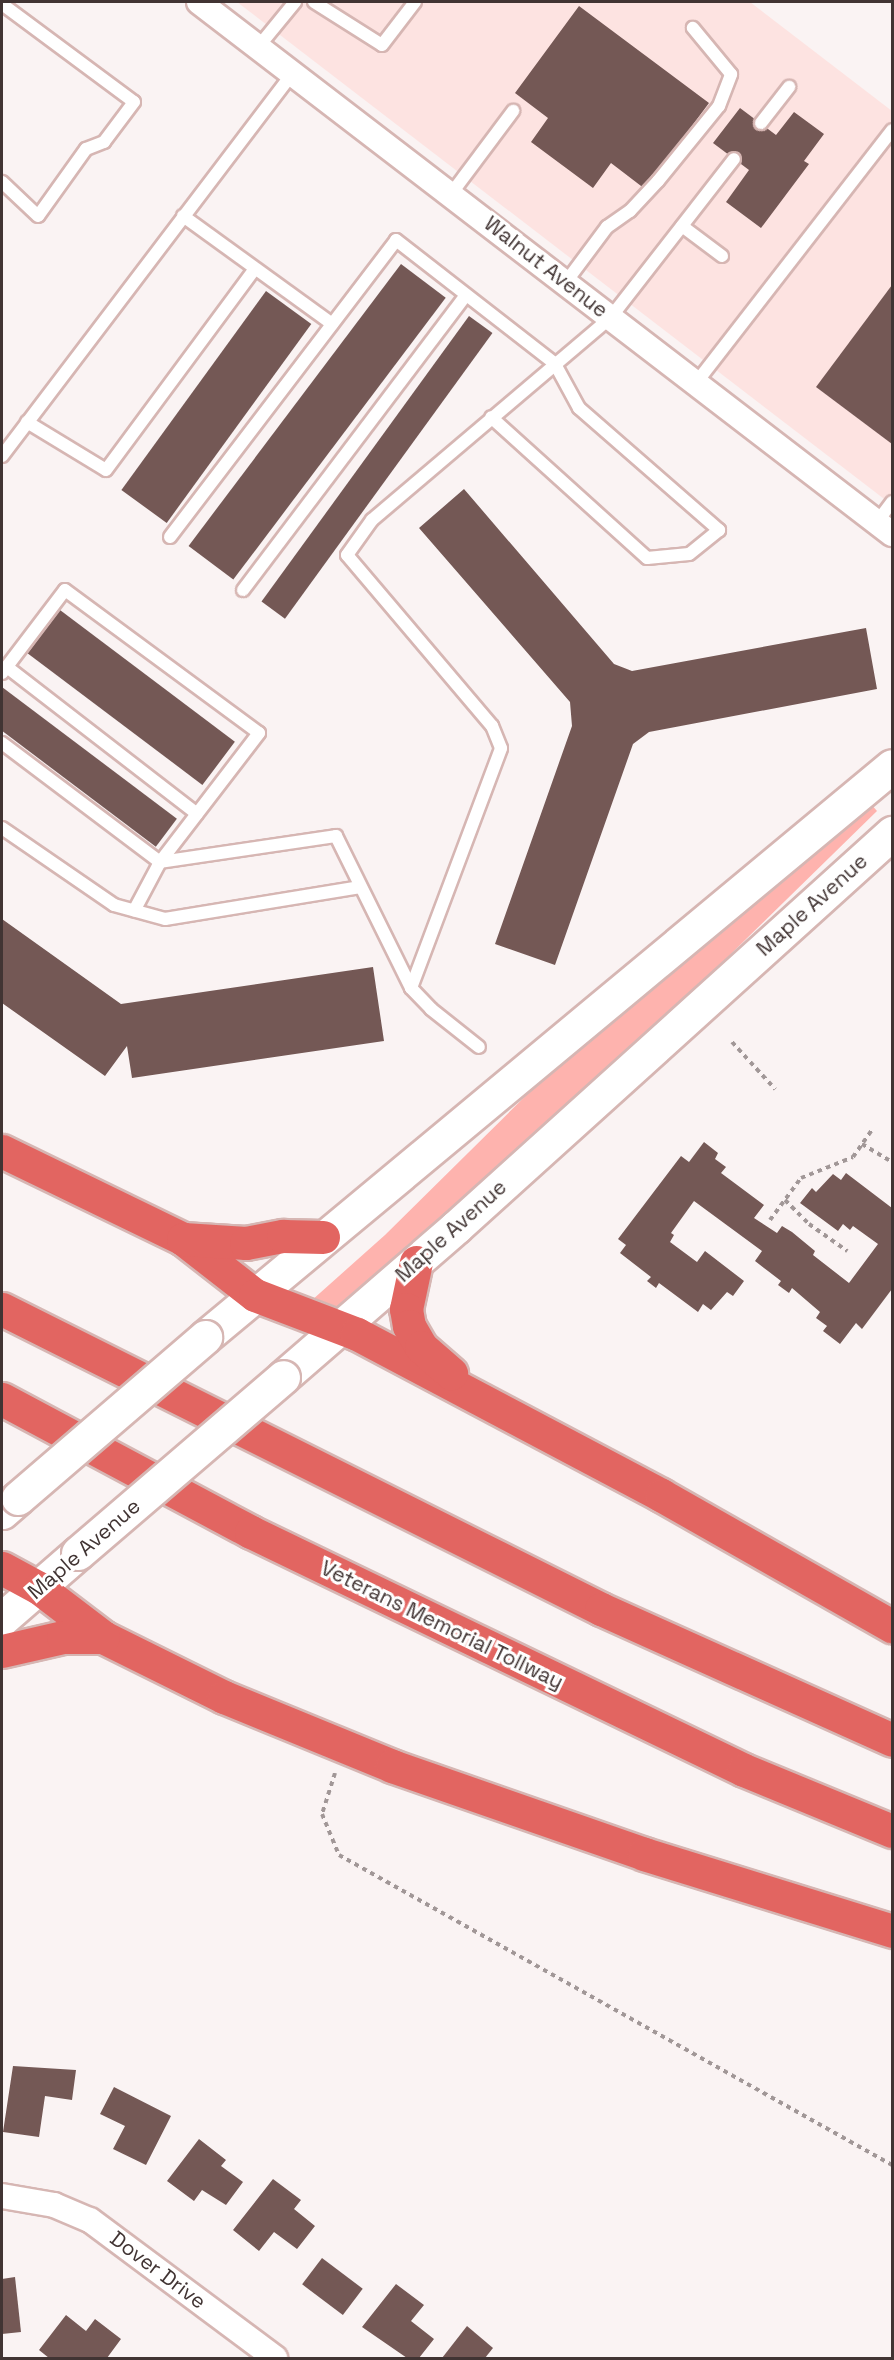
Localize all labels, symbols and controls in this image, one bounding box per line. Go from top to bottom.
street label: Walnut Avenue [479,211,613,323]
street label: Maple Avenue [751,848,873,962]
street label: Maple Avenue [390,1174,512,1288]
street label: Maple Avenue [23,1493,145,1605]
street label: Veterans Memorial Tollway [316,1555,568,1695]
street label: Dover Drive [105,2226,211,2314]

